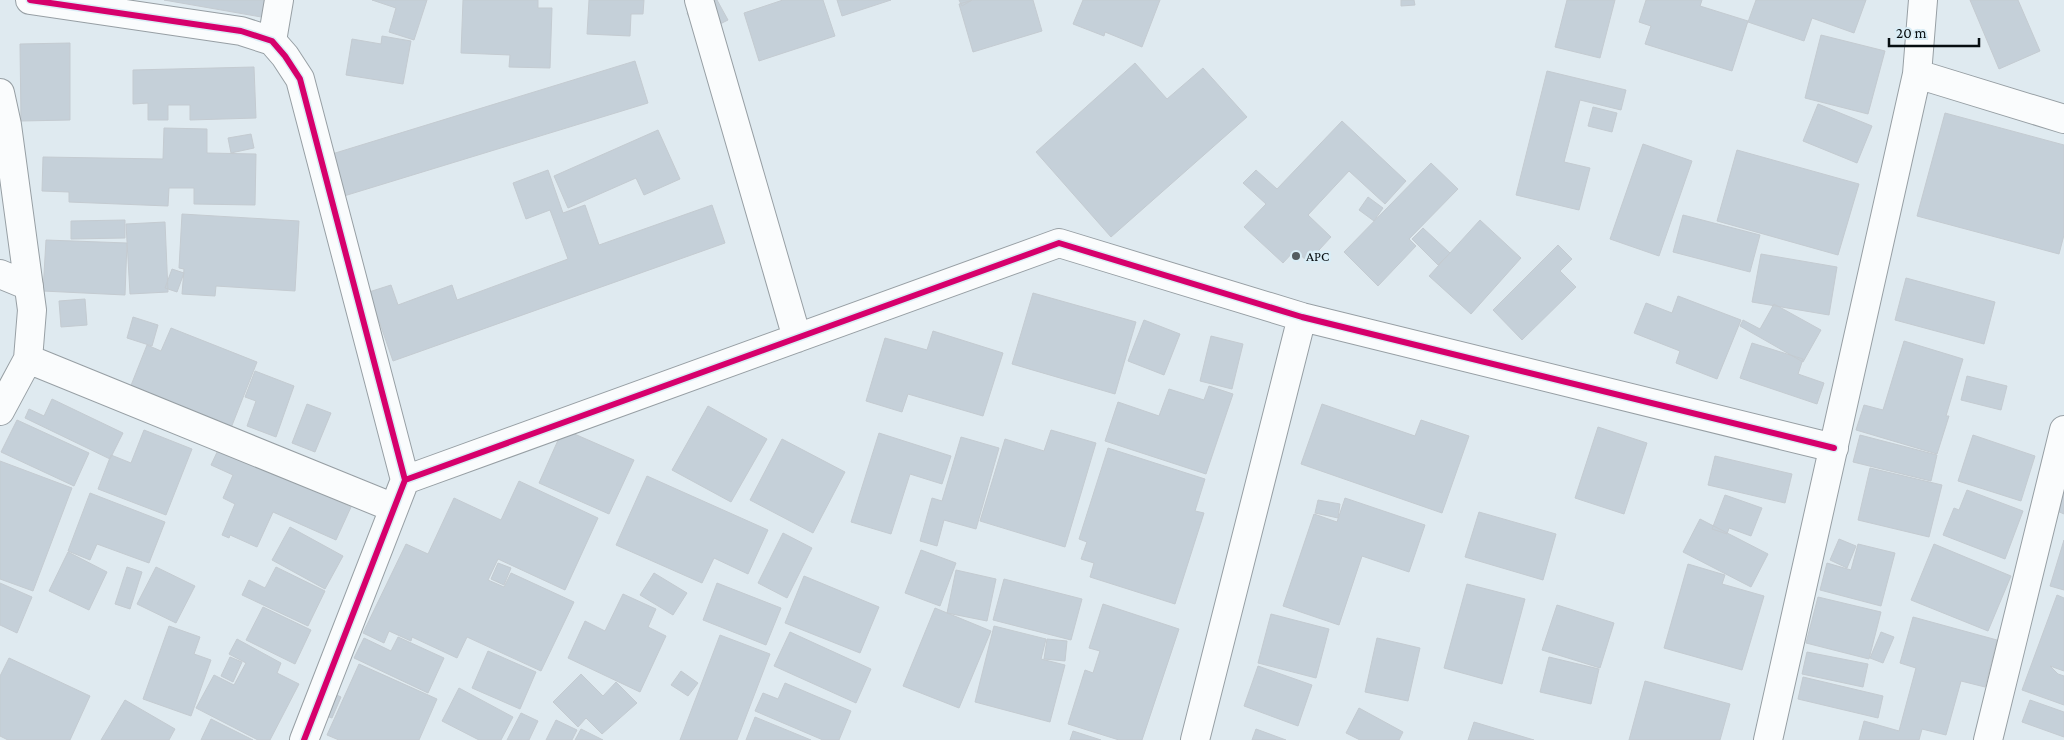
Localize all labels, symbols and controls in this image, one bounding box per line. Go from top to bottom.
scale bar [1889,15,1979,47]
text: 20 m [1896,25,1927,41]
place label: APC [1306,248,1329,264]
marker: APC [1290,250,1302,262]

